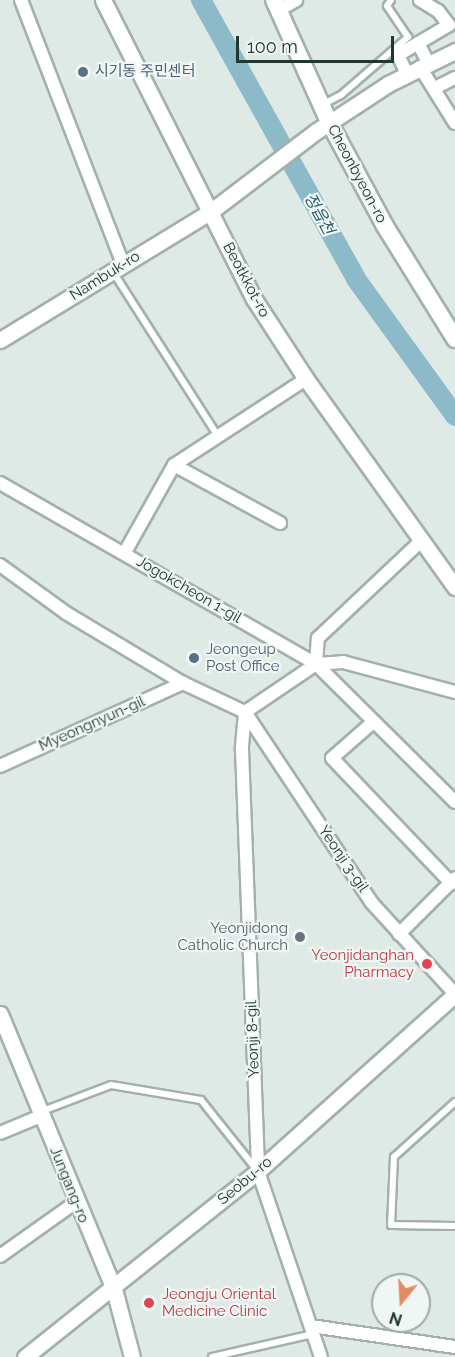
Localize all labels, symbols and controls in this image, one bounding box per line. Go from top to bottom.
scale bar [239,24,396,62]
text: 100 m [247,36,298,57]
place label: 시기동 주민센터 [95,63,195,81]
marker: 시기동 주민센터 [76,65,90,79]
street label: Cheonbyeon-ro [323,122,391,226]
water label: 정읍천 [300,190,338,238]
street label: Beotkkot-ro [219,239,273,321]
street label: Nambuk-ro [67,247,143,305]
street label: Jogokcheon 1-gil [133,553,245,627]
place label: Jeongeup Post Office [206,640,279,675]
marker: Jeongeup Post Office [187,651,201,665]
street label: Myeongnyun-gil [36,693,148,755]
street label: Yeonji 3-gil [314,822,372,896]
place label: Yeonjidong Catholic Church [178,919,288,954]
marker: Yeonjidong Catholic Church [293,930,307,944]
place label: Yeonjidanghan Pharmacy [311,946,414,981]
marker: Yeonjidanghan Pharmacy [418,955,436,973]
street label: Yeonji 8-gil [243,1000,263,1078]
street label: Jungang-ro [46,1144,92,1226]
street label: Seobu-ro [214,1153,276,1209]
north arrow [371,1273,431,1333]
place label: Jeongju Oriental Medicine Clinic [162,1285,276,1320]
marker: Jeongju Oriental Medicine Clinic [140,1294,158,1312]
text: N [387,1308,405,1330]

